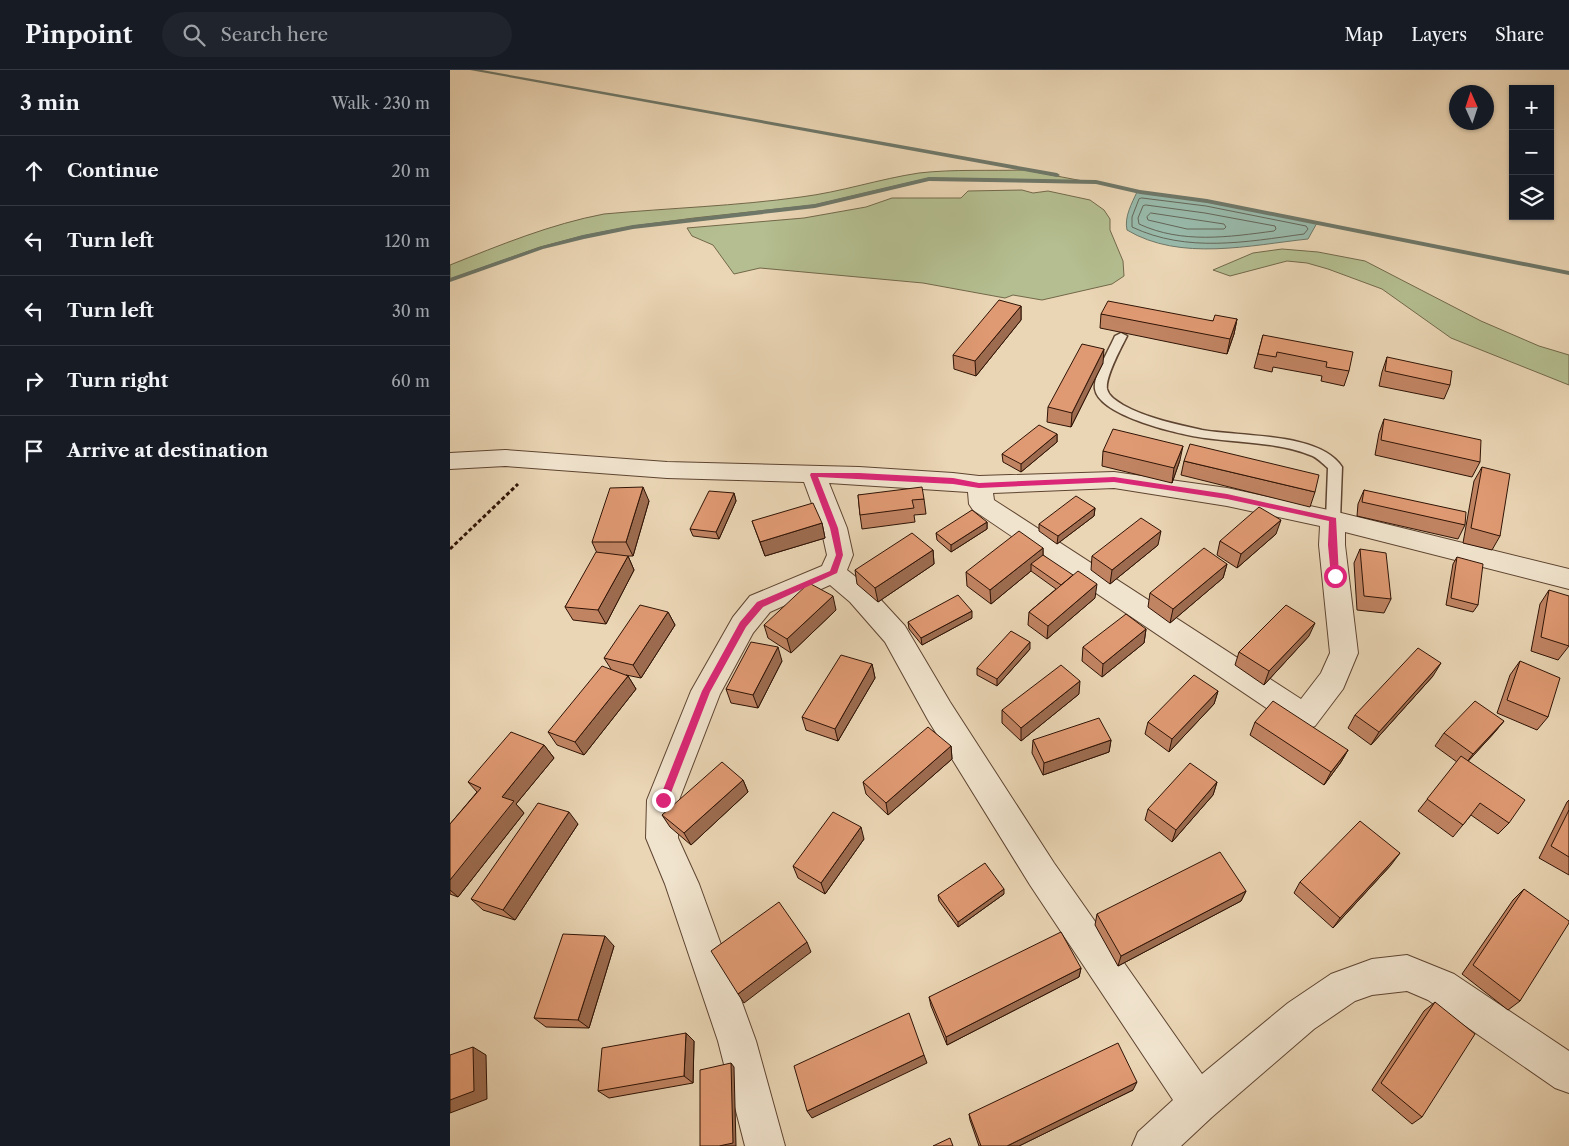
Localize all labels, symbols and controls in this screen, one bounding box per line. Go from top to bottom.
search box [162,12,512,57]
text: Pinpoint [25,20,132,49]
icon: search [180,21,208,49]
text: Search here [220,23,328,46]
text: Map [1345,24,1383,46]
text: Layers [1411,24,1467,46]
text: Share [1495,24,1544,46]
north arrow [1449,85,1494,130]
map controls [1509,85,1554,220]
button: + [1509,85,1554,130]
text: 3 min [20,90,80,115]
text: Walk · 230 m [331,93,430,113]
button: − [1509,130,1554,175]
icon: ahead [20,157,48,185]
text: Continue [67,159,159,182]
text: 20 m [391,161,430,181]
button: layers [1509,175,1554,220]
icon: left [20,227,48,255]
text: Turn left [67,229,154,252]
text: 120 m [385,231,430,251]
icon: left [20,297,48,325]
text: Turn left [67,299,154,322]
text: 30 m [392,301,430,321]
icon: right [20,367,48,395]
text: Turn right [67,369,168,392]
text: 60 m [391,371,430,391]
icon: arrive [20,437,48,465]
text: Arrive at destination [67,439,268,462]
route start [1324,565,1347,588]
route end [652,789,675,812]

